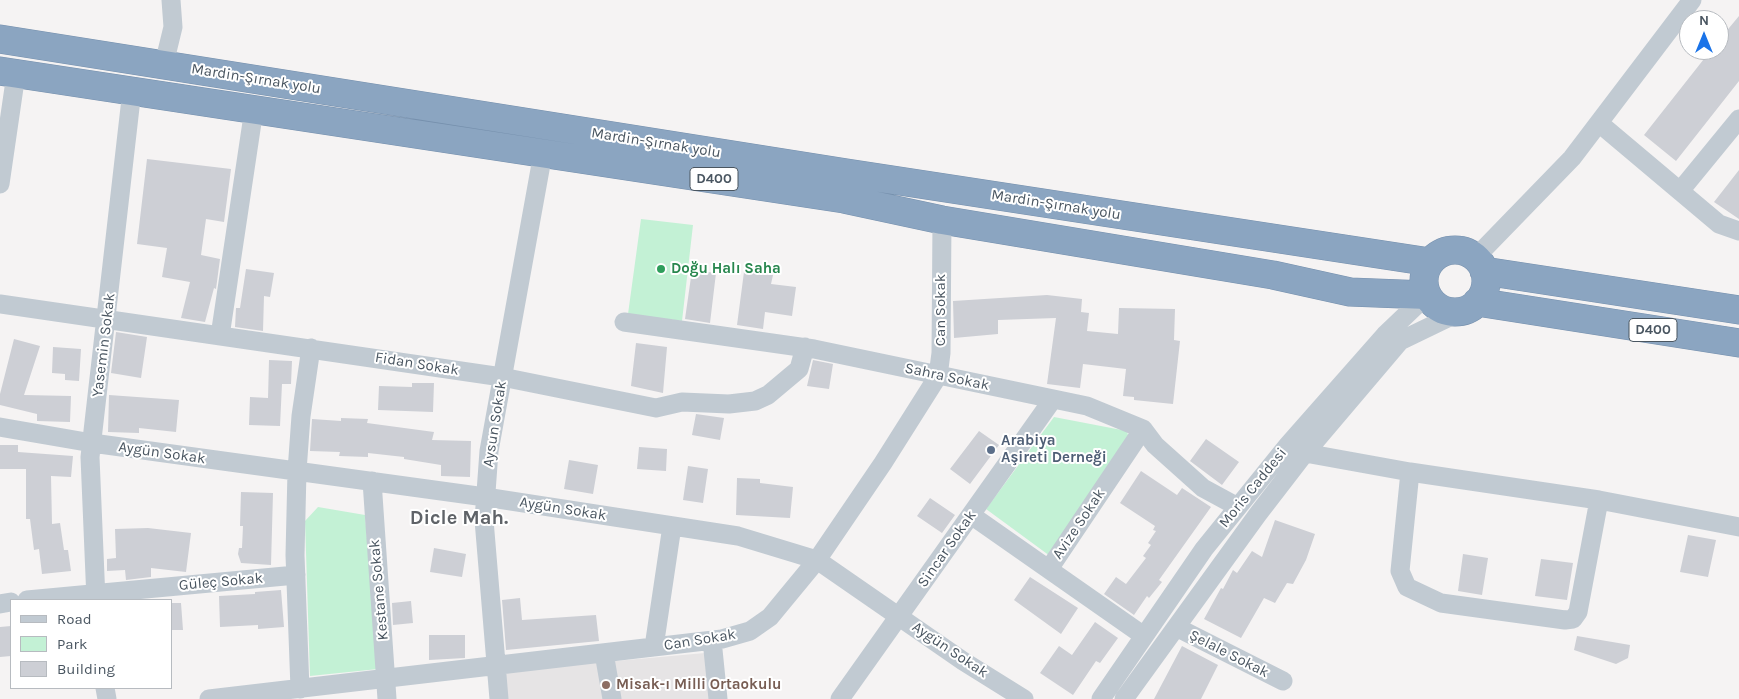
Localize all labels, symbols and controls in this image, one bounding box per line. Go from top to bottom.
north arrow [1679,10,1729,60]
text: N [1699,12,1709,29]
street label: Mardin-Şırnak yolu [190,60,322,98]
street label: Mardin-Şırnak yolu [590,124,722,162]
road number: D400 [690,168,738,190]
street label: Mardin-Şırnak yolu [990,186,1122,224]
place label: Doğu Halı Saha [671,260,781,278]
marker: Doğu Halı Saha [655,263,667,275]
street label: Can Sokak [932,274,950,346]
street label: Yasemin Sokak [89,292,119,398]
road number: D400 [1629,318,1677,342]
street label: Fidan Sokak [374,349,460,379]
street label: Sahra Sokak [903,359,991,395]
street label: Aysun Sokak [479,380,511,468]
place label: Arabiya Aşireti Derneği [1001,432,1107,467]
street label: Aygün Sokak [117,438,207,468]
marker: Arabiya Aşireti Derneği [985,444,997,456]
street label: Moris Caddesi [1215,444,1291,532]
street label: Avize Sokak [1049,485,1109,563]
street label: Aygün Sokak [518,493,608,525]
district label: Dicle Mah. [410,506,508,530]
street label: Sincar Sokak [914,507,980,591]
street label: Kestane Sokak [366,539,392,641]
street label: Güleç Sokak [178,569,264,595]
legend [10,599,172,689]
text: Road [57,610,92,628]
street label: Aygün Sokak [909,618,991,682]
street label: Can Sokak [663,625,737,655]
street label: Şelale Sokak [1186,626,1272,682]
text: Park [57,635,87,653]
text: Building [57,660,115,678]
place label: Misak-ı Milli Ortaokulu [616,676,781,694]
marker: Misak-ı Milli Ortaokulu [600,679,612,691]

